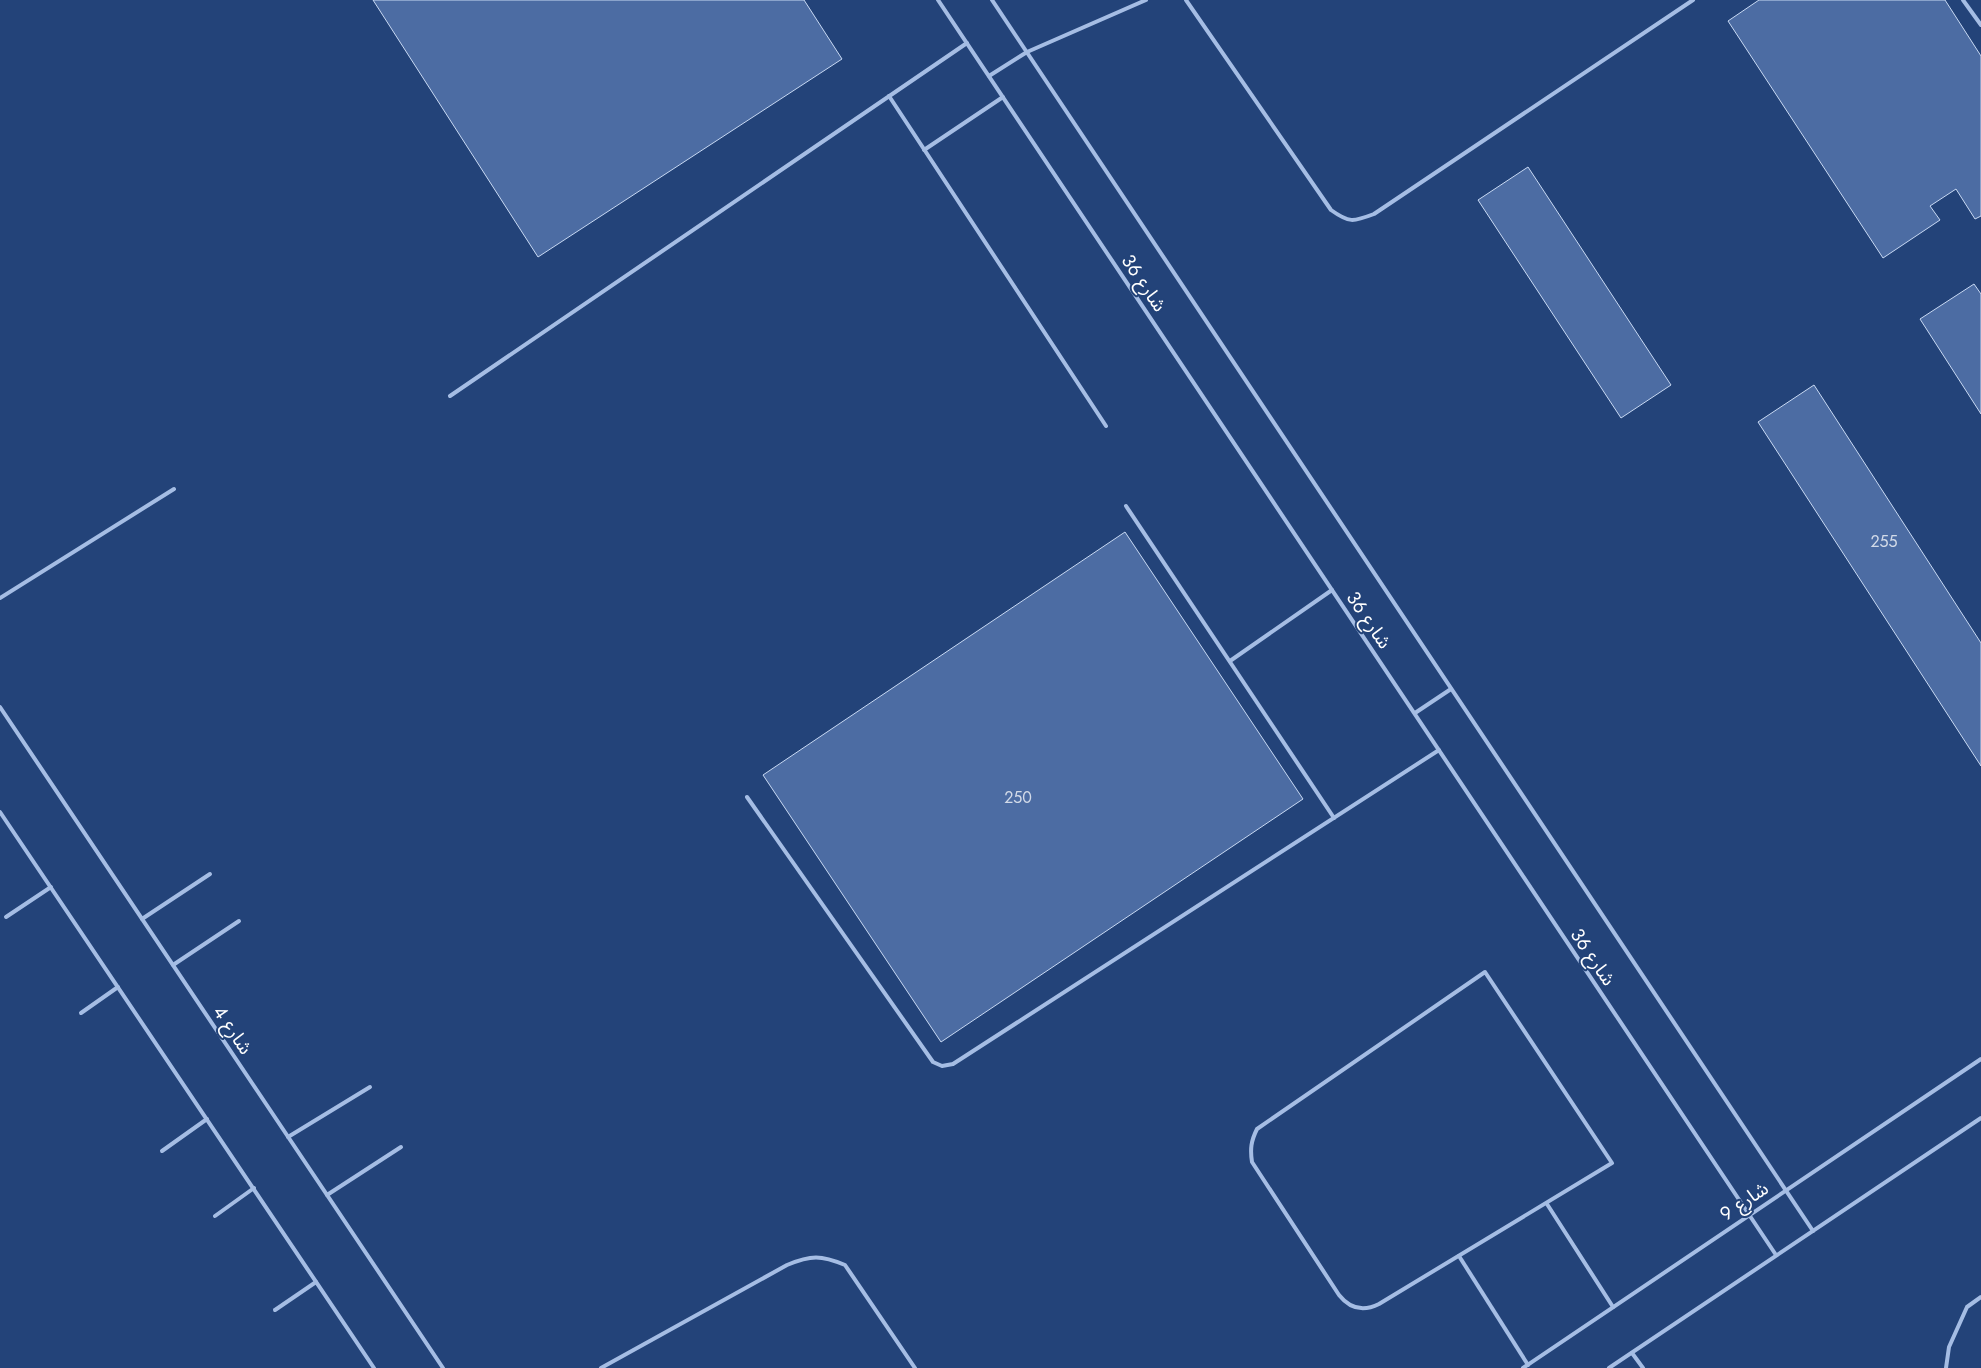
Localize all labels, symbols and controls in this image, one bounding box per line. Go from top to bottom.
street label: شارع 36 [1115,249,1173,317]
house number: 255 [1870,530,1898,553]
street label: شارع 36 [1340,586,1398,654]
house number: 250 [1004,786,1032,809]
street label: شارع 36 [1564,923,1622,991]
street label: شارع 4 [207,1000,259,1060]
street label: شارع 9 [1714,1175,1774,1227]

